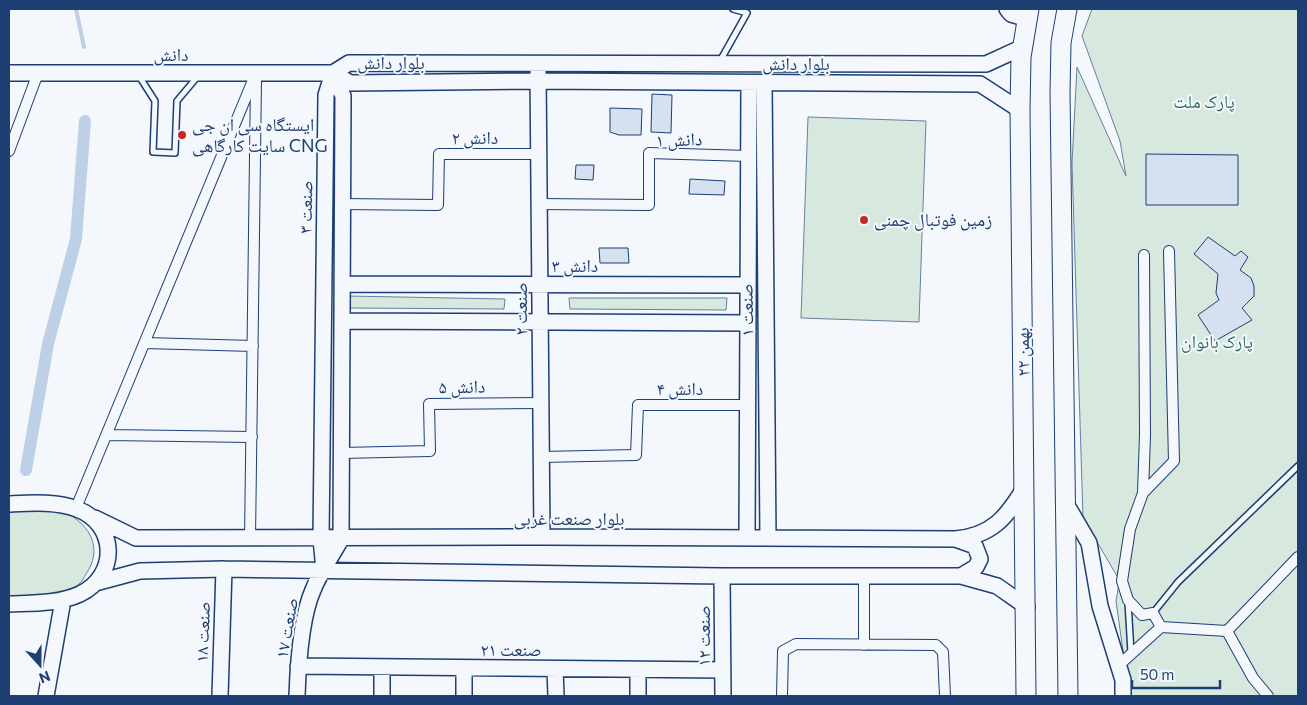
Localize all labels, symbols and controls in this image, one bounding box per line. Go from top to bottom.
street label: دانش [154,43,189,66]
street label: بلوار دانش [357,51,425,74]
street label: بلوار دانش [762,52,830,75]
park label: پارک ملت [1173,90,1235,113]
place label: ایستگاه سی ان جی سایت کارگاهی CNG [192,113,328,157]
street label: دانش ۲ [452,126,498,149]
street label: دانش ۱ [655,127,703,152]
marker: ایستگاه سی ان جی سایت کارگاهی CNG [176,129,188,141]
street label: صنعت ۳ [294,180,316,234]
place label: زمین فوتبال چمنی [874,208,992,231]
marker: زمین فوتبال چمنی [858,214,870,226]
street label: دانش ۳ [552,254,598,277]
street label: صنعت ۲ [509,282,531,336]
street label: صنعت ۱ [735,283,757,337]
street label: ۲۲ بهمن [1011,327,1034,377]
park label: پارک بانوان [1181,330,1253,353]
street label: دانش ۵ [439,375,485,398]
street label: دانش ۴ [657,377,703,400]
street label: بلوار صنعت غربی [513,507,625,530]
street label: صنعت ۱۷ [270,596,302,660]
street label: صنعت ۱۸ [190,601,214,663]
street label: صنعت ۱۲ [692,605,714,667]
street label: صنعت ۲۱ [480,638,542,660]
north arrow [15,640,65,690]
scale bar [1132,658,1220,690]
text: 50 m [1140,665,1174,683]
text: N [37,668,53,687]

